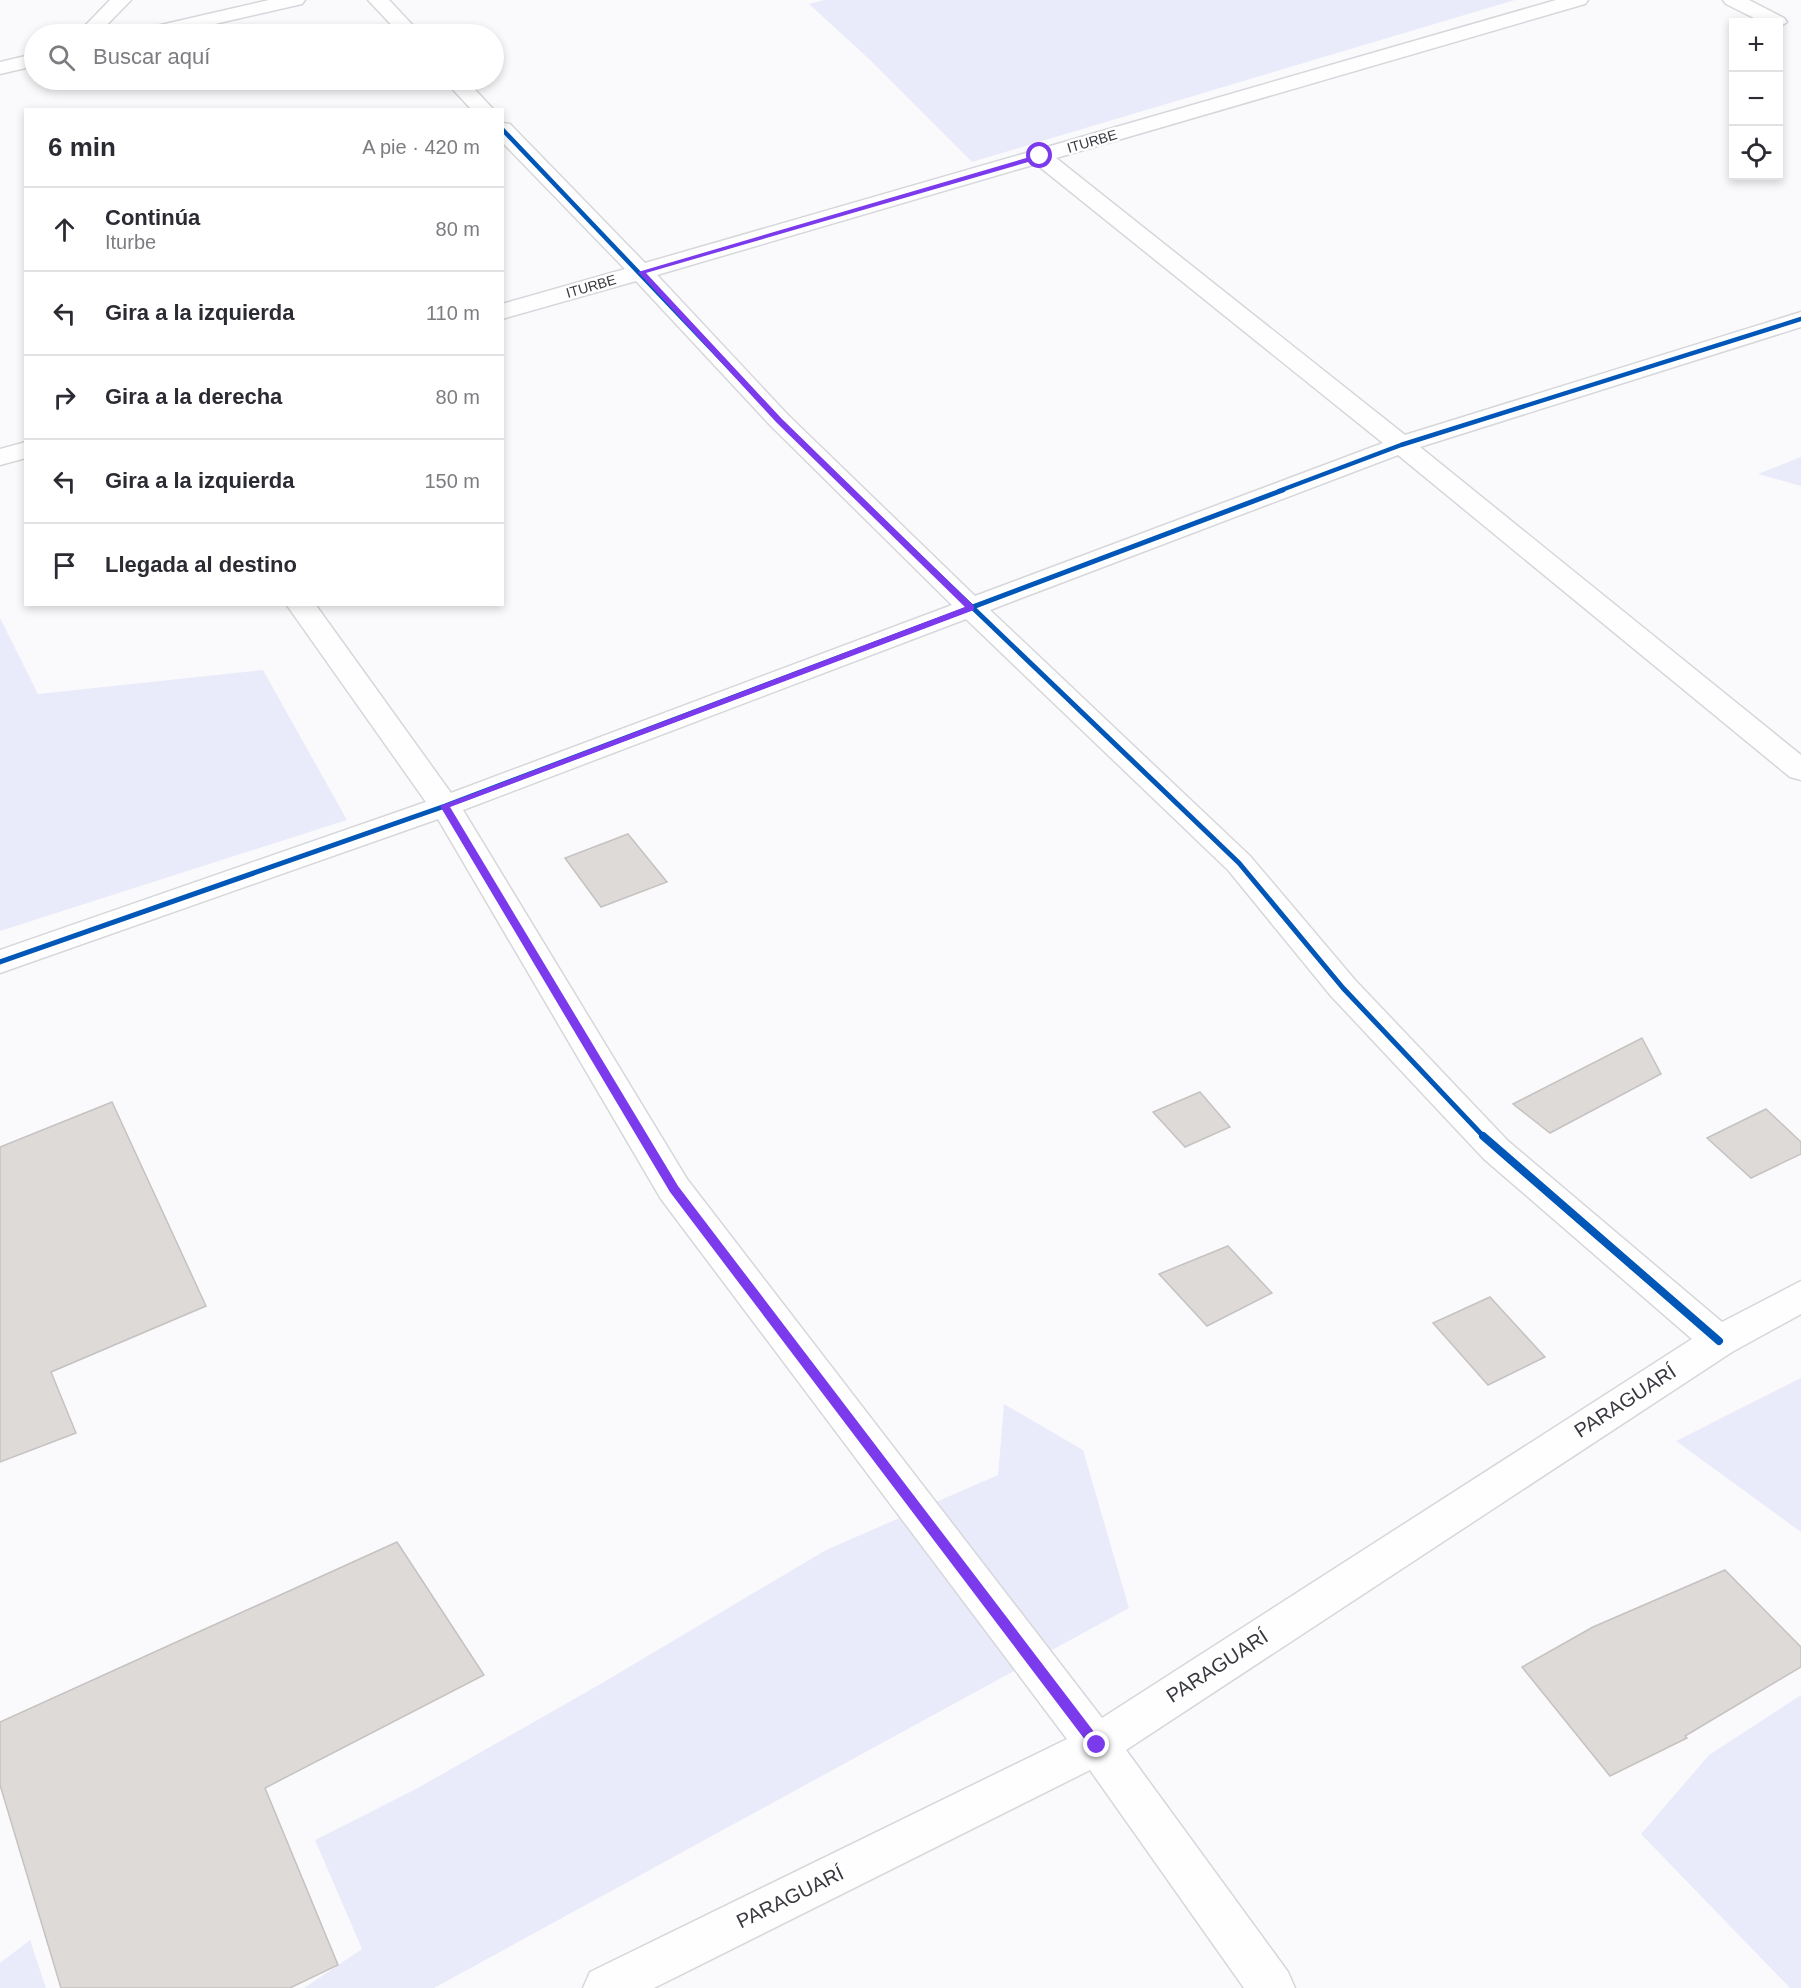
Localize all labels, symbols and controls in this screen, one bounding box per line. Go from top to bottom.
map controls [1729,18,1783,180]
button: + [1729,18,1783,72]
search box [24,24,504,90]
icon: search [45,41,78,74]
text: Buscar aquí [93,44,210,69]
button: − [1729,72,1783,126]
street label: ITURBE [1065,126,1119,156]
button: locate [1729,126,1783,180]
text: 6 min [48,132,116,162]
text: A pie · 420 m [362,136,480,158]
route start [1026,142,1052,168]
text: Continúa [105,205,200,230]
icon: ahead [48,213,81,246]
text: 80 m [436,218,480,240]
text: Iturbe [105,231,156,253]
street label: ITURBE [564,271,618,301]
icon: left [48,297,81,330]
text: Gira a la izquierda [105,300,295,325]
text: 110 m [426,302,480,324]
icon: right [48,381,81,414]
text: Gira a la derecha [105,384,282,409]
text: 80 m [436,386,480,408]
icon: left [48,465,81,498]
text: Gira a la izquierda [105,468,295,493]
text: 150 m [424,470,480,492]
icon: arrive [48,549,81,582]
text: Llegada al destino [105,552,297,577]
street label: PARAGUARÍ [1570,1360,1680,1442]
street label: PARAGUARÍ [1162,1625,1272,1707]
route end [1083,1731,1109,1757]
street label: PARAGUARÍ [733,1861,847,1932]

